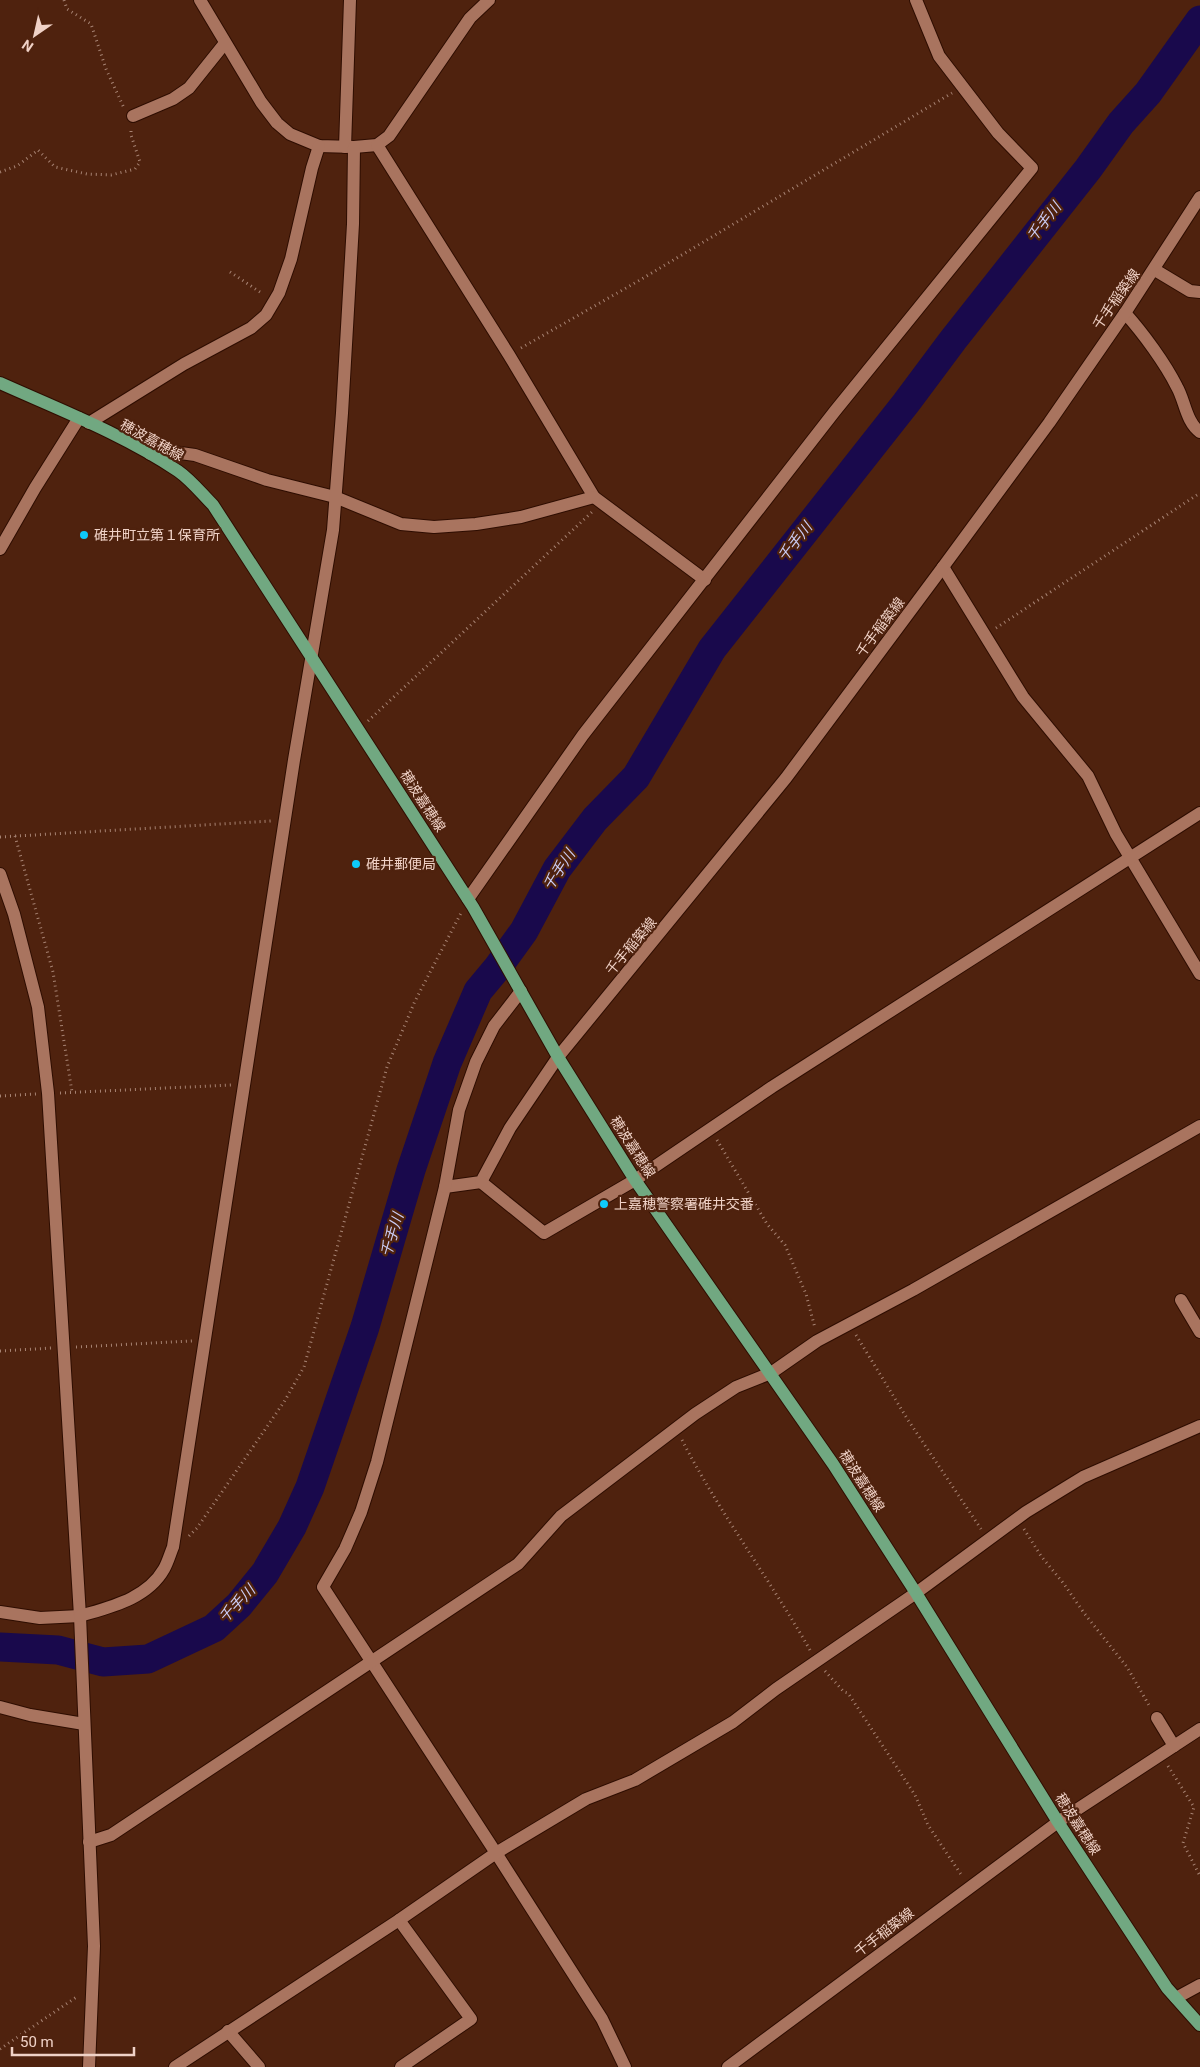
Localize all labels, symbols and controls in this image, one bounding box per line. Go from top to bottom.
north arrow [10,10,60,60]
text: N [19,36,36,55]
water label: 千手川 [1023,197,1066,245]
street label: 千手稲築線 [1089,266,1143,332]
street label: 穂波嘉穂線 [118,416,186,464]
water label: 千手川 [774,517,817,565]
place label: 碓井町立第１保育所 [94,527,220,543]
marker: 碓井町立第１保育所 [78,529,90,541]
street label: 千手稲築線 [853,594,907,660]
street label: 穂波嘉穂線 [397,767,449,835]
water label: 千手川 [539,845,580,894]
place label: 碓井郵便局 [366,856,436,872]
marker: 碓井郵便局 [350,858,362,870]
street label: 千手稲築線 [602,914,660,978]
street label: 穂波嘉穂線 [607,1113,659,1181]
place label: 上嘉穂警察署碓井交番 [614,1196,754,1212]
marker: 上嘉穂警察署碓井交番 [598,1198,610,1210]
water label: 千手川 [377,1209,408,1259]
street label: 穂波嘉穂線 [836,1447,888,1515]
water label: 千手川 [215,1580,260,1627]
street label: 穂波嘉穂線 [1052,1790,1104,1858]
street label: 千手稲築線 [851,1905,917,1959]
scale bar [12,2024,135,2056]
text: 50 m [20,2033,54,2051]

